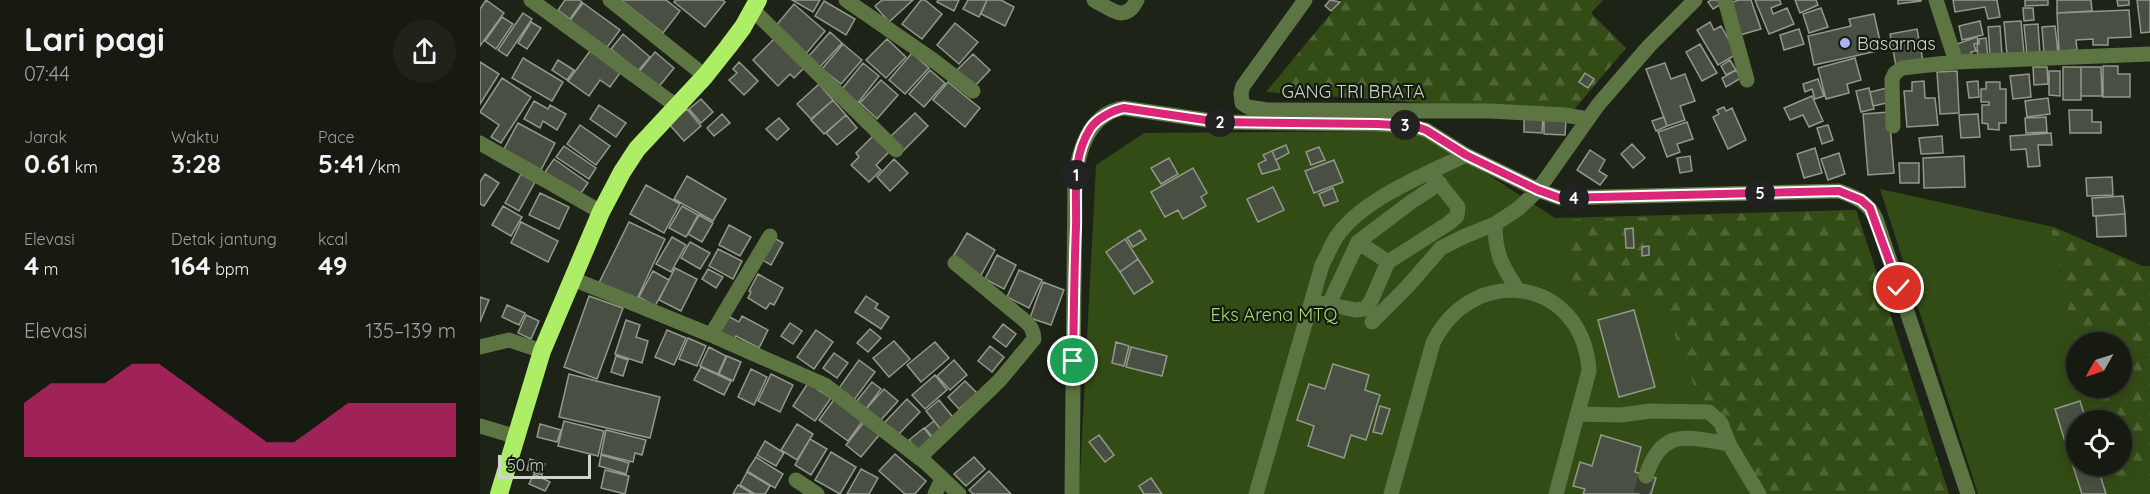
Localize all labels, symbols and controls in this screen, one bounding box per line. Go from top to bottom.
text: Lari pagi [24,18,165,59]
button: share [393,20,456,83]
place label: Basarnas [1857,32,1936,55]
marker: Basarnas [1838,36,1852,50]
text: 07:44 [24,61,70,86]
street label: GANG TRI BRATA [1281,80,1425,103]
pin: 2 [1205,107,1235,137]
pin: 3 [1390,110,1420,140]
text: 2 [1215,112,1225,132]
text: 3 [1401,115,1409,135]
text: Jarak [24,127,67,147]
text: Waktu [171,127,219,147]
text: Pace [318,127,354,147]
text: 0.61 [24,147,70,180]
text: 3:28 [171,147,221,180]
text: 5:41 [318,147,365,180]
text: km [70,157,98,177]
text: /km [365,157,401,177]
pin: 1 [1061,160,1091,190]
text: 1 [1073,165,1079,185]
pin: 5 [1745,178,1775,208]
pin: 4 [1559,183,1589,213]
text: 5 [1755,183,1765,203]
text: 4 [1569,188,1579,208]
text: Elevasi [24,229,75,249]
text: Detak jantung [171,229,277,249]
text: kcal [318,229,348,249]
text: 4 [24,249,39,282]
text: 164 [171,249,211,282]
text: 49 [318,249,348,282]
text: m [39,259,58,279]
text: bpm [211,259,249,279]
pin [1873,262,1924,313]
icon: check [1882,271,1915,304]
park label: Eks Arena MTQ [1210,303,1339,326]
text: Elevasi [24,318,87,343]
text: 135–139 m [365,318,456,343]
north arrow [2066,332,2132,398]
map controls [2066,332,2132,476]
pin [1047,335,1098,386]
icon: arrive [1056,344,1089,377]
button: locate [2066,410,2132,476]
scale bar [498,452,591,480]
text: 50 m [507,455,544,475]

